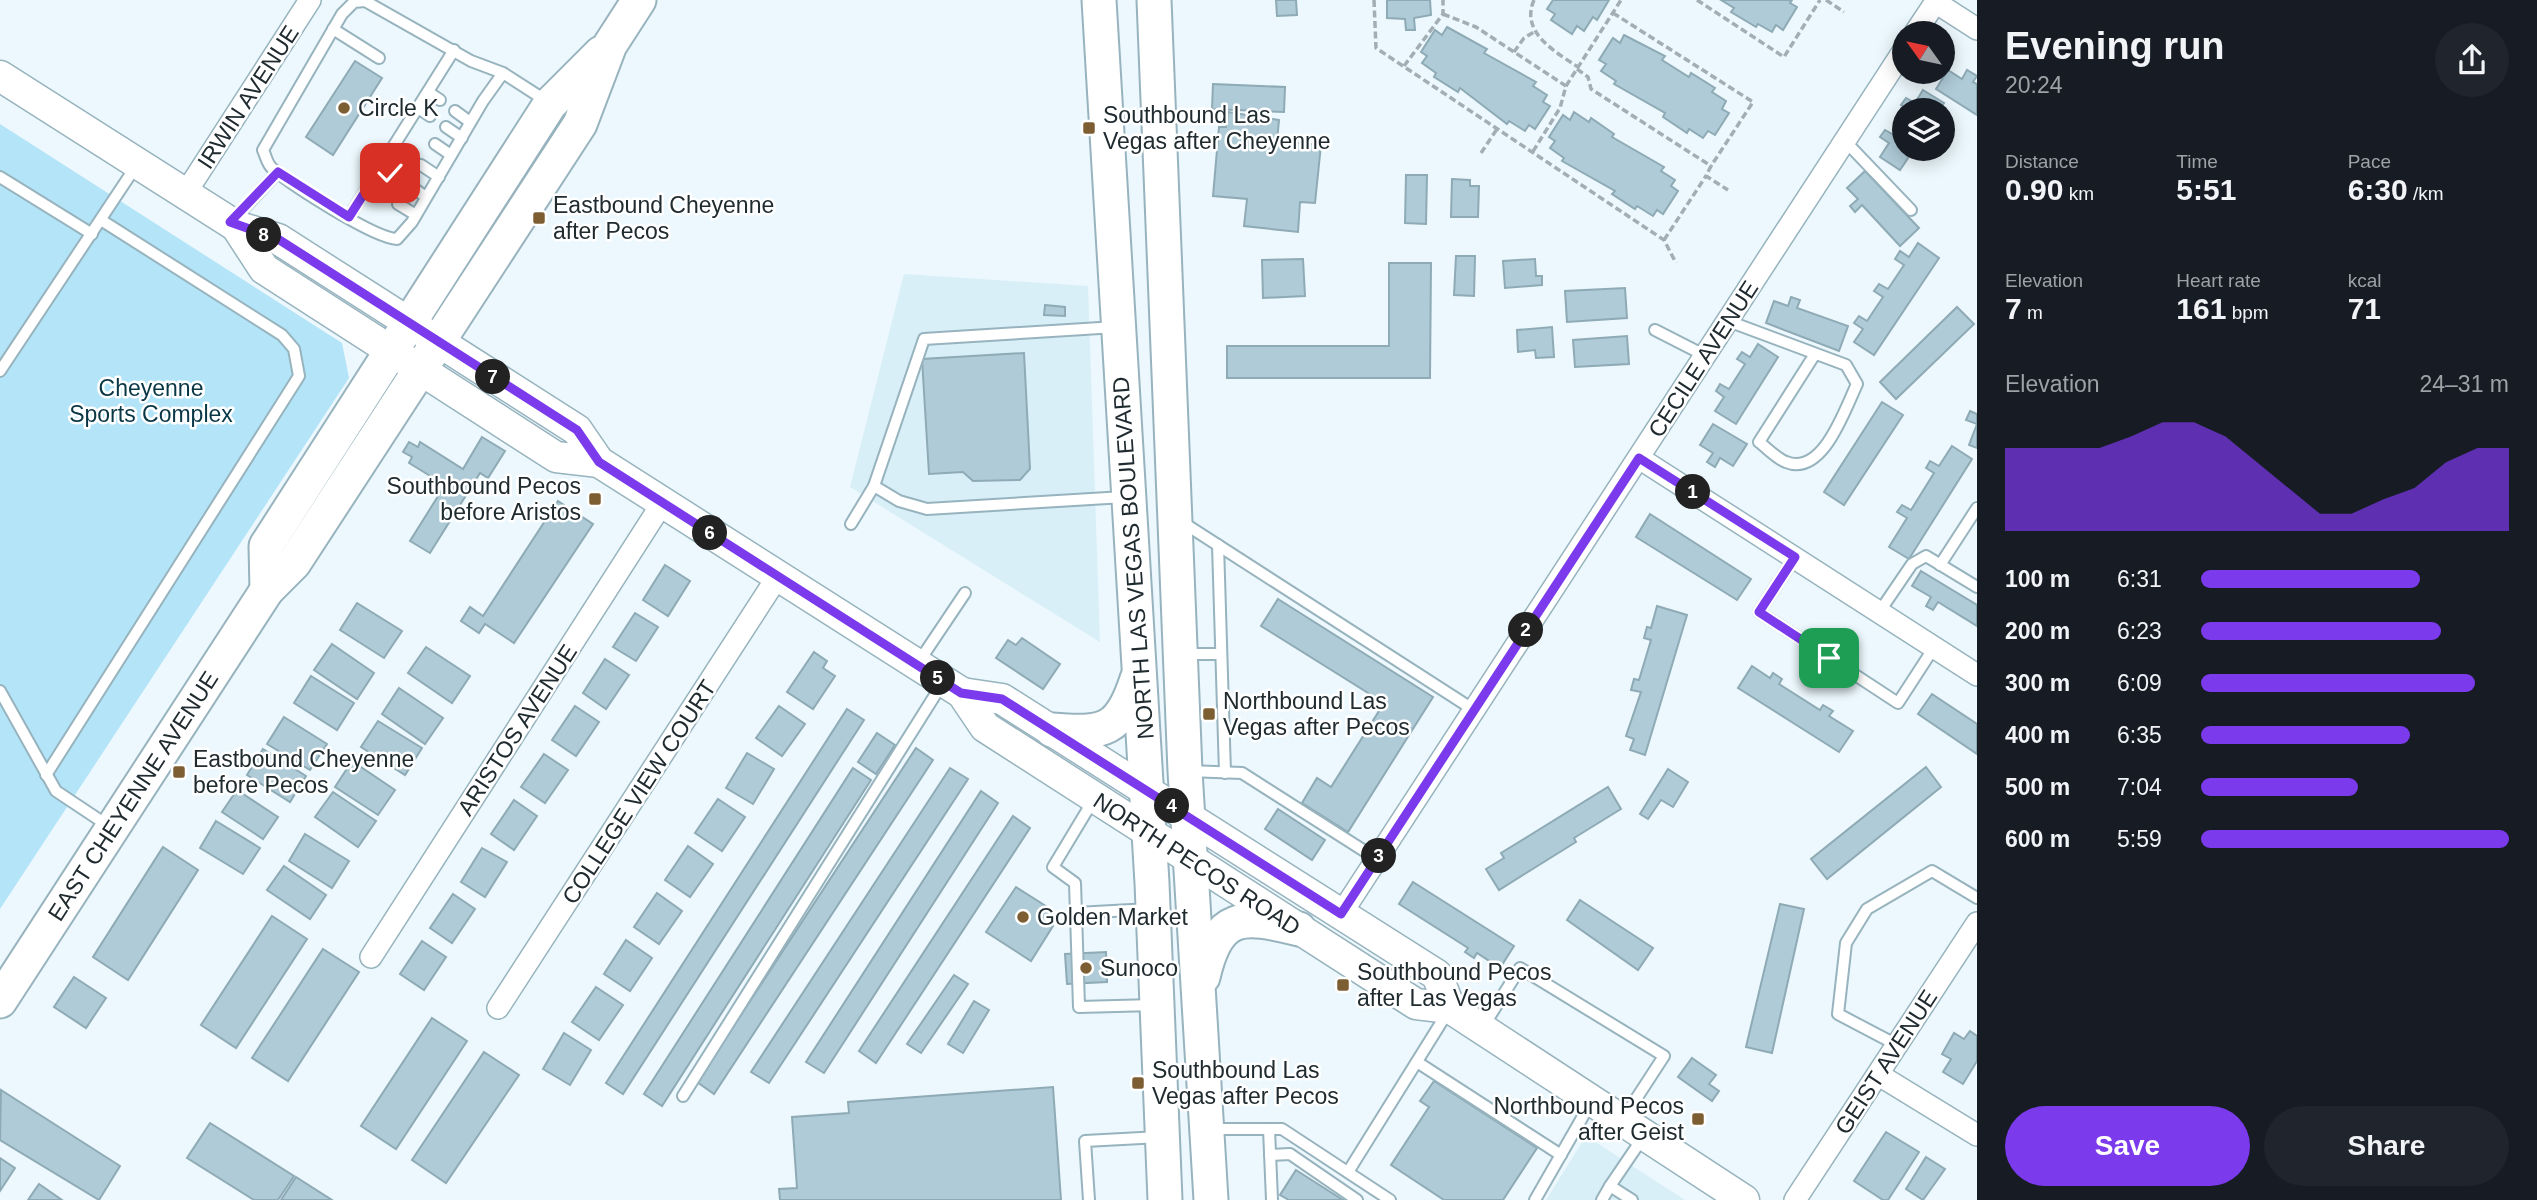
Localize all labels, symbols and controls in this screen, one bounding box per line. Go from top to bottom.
street label: IRWIN AVENUE [192,21,304,173]
north arrow [1892,21,1955,84]
map controls [1892,21,1955,161]
button: share [2435,23,2509,97]
text: Evening run [2005,25,2225,67]
text: 20:24 [2005,72,2063,98]
place label: Circle K [358,95,439,121]
button: layers [1892,98,1955,161]
marker: Circle K [336,100,352,116]
place label: Southbound Las Vegas after Cheyenne [1103,102,1331,154]
marker: Southbound Las Vegas after Cheyenne [1081,120,1097,136]
pin [360,143,420,203]
text: Distance [2005,151,2079,172]
text: Time [2176,151,2218,172]
text: Pace [2348,151,2391,172]
icon: check [371,154,409,192]
text: 0.90 [2005,173,2063,206]
text: 5:51 [2176,173,2236,206]
text: 6:30 [2348,173,2408,206]
text: km [2063,183,2094,204]
text: /km [2408,183,2444,204]
place label: Eastbound Cheyenne after Pecos [553,192,774,244]
marker: Eastbound Cheyenne after Pecos [531,210,547,226]
pin: 8 [246,218,282,252]
text: 8 [258,224,269,245]
text: Elevation [2005,270,2083,291]
text: Heart rate [2176,270,2261,291]
text: kcal [2348,270,2381,291]
street label: CECILE AVENUE [1643,276,1763,442]
text: 7 [2005,292,2022,325]
text: 161 [2176,292,2226,325]
text: 71 [2348,292,2381,325]
text: m [2022,302,2043,323]
text: bpm [2226,302,2269,323]
pin: 7 [476,360,510,394]
text: 7 [487,366,498,387]
text: Elevation [2005,371,2100,397]
text: 24–31 m [2419,371,2509,397]
park label: Cheyenne Sports Complex [69,375,233,427]
street label: NORTH LAS VEGAS BOULEVARD [1107,376,1159,740]
place label: Southbound Pecos before Aristos [387,473,581,525]
pin: 1 [1676,475,1710,510]
text: 1 [1687,481,1698,502]
marker: Southbound Pecos before Aristos [587,491,603,507]
pin: 6 [692,516,728,550]
text: 6 [704,522,715,543]
text: 100 m [2005,566,2070,592]
text: 6:31 [2117,566,2162,592]
pin: 2 [1508,612,1544,648]
text: 200 m [2005,618,2070,644]
text: 6:23 [2117,618,2162,644]
text: 2 [1520,619,1531,640]
pin [1799,628,1859,688]
icon: arrive [1810,639,1848,677]
street label: ARISTOS AVENUE [452,640,582,820]
pin: 5 [920,660,956,696]
street label: EAST CHEYENNE AVENUE [43,667,223,925]
text: 5 [932,667,943,688]
text: 300 m [2005,670,2070,696]
text: 6:09 [2117,670,2162,696]
street label: COLLEGE VIEW COURT [557,675,721,909]
place label: Northbound Las Vegas after Pecos [1223,688,1410,740]
marker: Northbound Las Vegas after Pecos [1201,706,1217,722]
text: 400 m [2005,722,2070,748]
text: 6:35 [2117,722,2162,748]
place label: Eastbound Cheyenne before Pecos [193,746,414,798]
marker: Eastbound Cheyenne before Pecos [171,764,187,780]
text: 500 m [2005,774,2070,800]
text: 7:04 [2117,774,2162,800]
street label: NORTH PECOS ROAD [1089,787,1305,941]
pin: 4 [1154,788,1190,824]
text: 4 [1166,795,1177,816]
text: 600 m [2005,826,2070,852]
text: 5:59 [2117,826,2162,852]
pin: 3 [1362,838,1396,874]
text: 3 [1373,845,1384,866]
place label: Golden Market [1037,904,1188,930]
marker: Golden Market [1015,909,1031,925]
place label: Sunoco [1100,955,1178,981]
place label: Southbound Pecos after Las Vegas [1357,959,1551,1011]
marker: Sunoco [1078,960,1094,976]
marker: Southbound Pecos after Las Vegas [1335,977,1351,993]
street label: GEIST AVENUE [1830,985,1942,1139]
place label: Southbound Las Vegas after Pecos [1152,1057,1339,1109]
marker: Southbound Las Vegas after Pecos [1130,1075,1146,1091]
place label: Northbound Pecos after Geist [1493,1093,1685,1145]
button: Save [2005,1106,2250,1186]
button: Share [2264,1106,2509,1186]
marker: Northbound Pecos after Geist [1690,1111,1706,1127]

